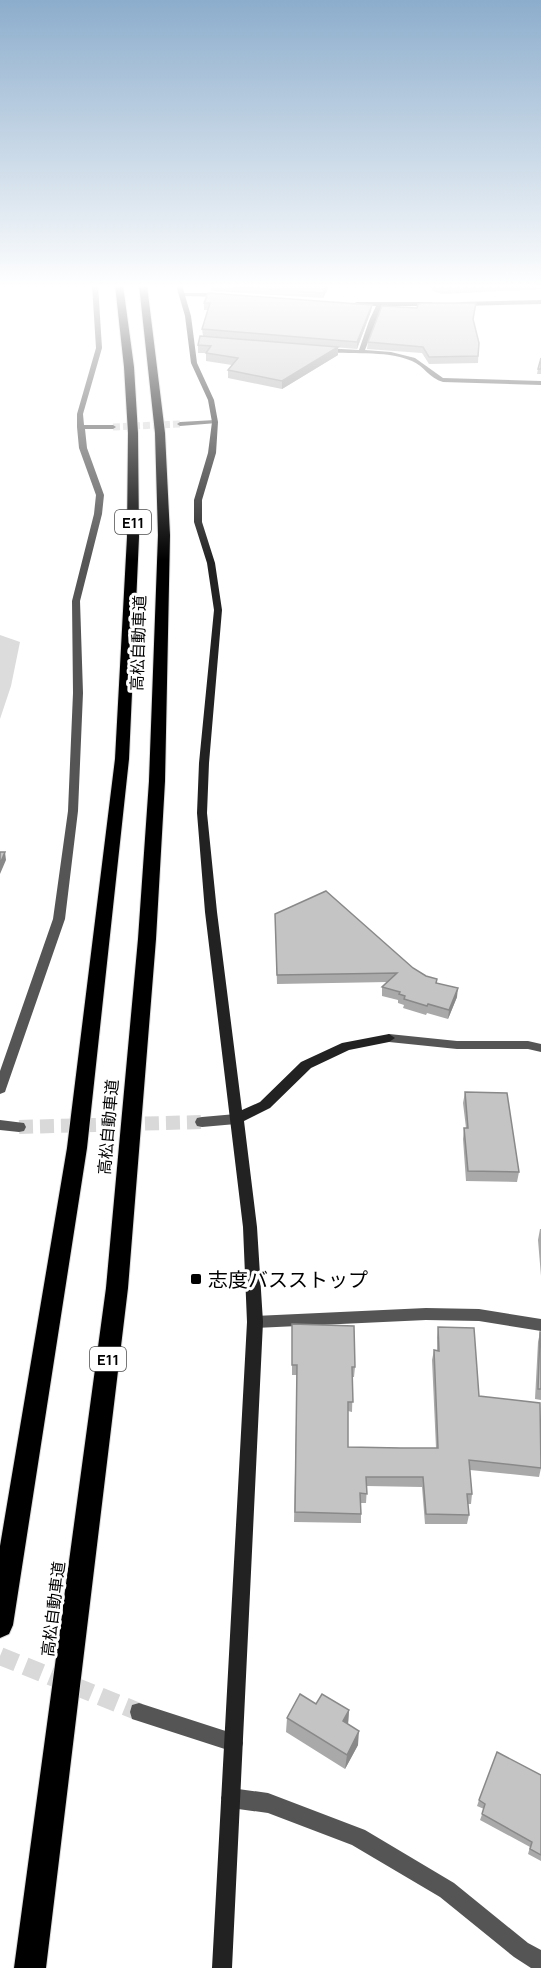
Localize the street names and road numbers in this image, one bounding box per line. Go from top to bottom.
road number: E11 [115,510,151,534]
street label: 高松自動車道 [125,595,151,691]
street label: 高松自動車道 [93,1078,123,1176]
road number: E11 [90,1347,126,1371]
street label: 高松自動車道 [36,1560,70,1658]

